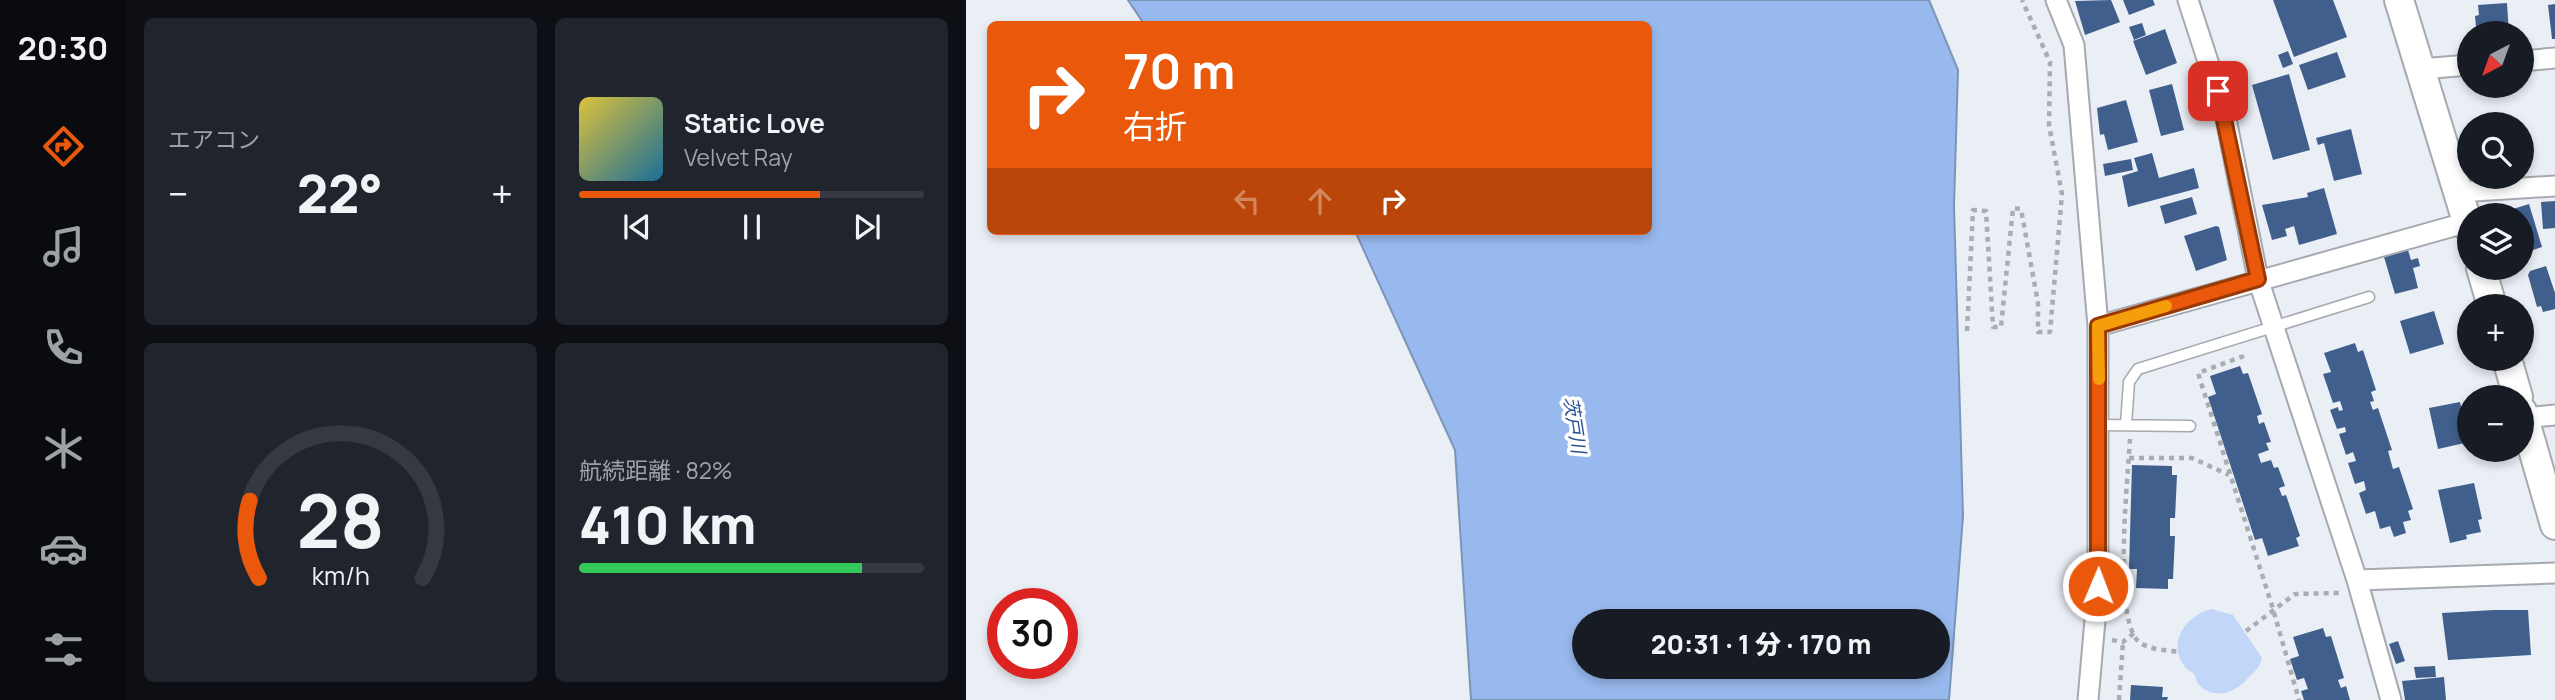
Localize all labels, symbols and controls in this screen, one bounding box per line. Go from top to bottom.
north arrow [2457,21,2534,98]
map controls [2457,21,2534,462]
text: 20:30 [18,26,108,70]
text: 70 m [1123,37,1235,104]
icon: right [1008,49,1099,140]
pin [2188,61,2248,121]
icon: arrive [2199,72,2237,110]
text: 右折 [1123,104,1187,148]
text: Static Love [684,105,825,141]
button: search [2457,112,2534,189]
icon: directions [39,122,88,171]
text: エアコン [168,123,260,155]
text: Velvet Ray [684,141,793,173]
text: 22° [297,158,383,229]
text: − [168,167,189,219]
text: + [491,167,513,219]
icon: left [1228,182,1266,220]
icon: ahead [1301,182,1339,220]
icon: right [1374,182,1412,220]
button: layers [2457,203,2534,280]
icon: previous [618,208,656,246]
icon: pause [733,208,771,246]
icon: next [848,208,886,246]
icon: music [39,222,88,271]
button: + [2457,294,2534,371]
icon: phone [39,323,88,372]
button: − [2457,385,2534,462]
water label: 茨戸川 [1558,395,1593,457]
icon: climate [39,424,88,473]
text: 航続距離 · 82% [579,454,733,486]
text: 28 [297,471,384,571]
text: 410 km [579,489,756,560]
icon: car [39,524,88,573]
position arrow [2061,549,2135,623]
text: km/h [311,558,370,593]
speed limit sign: 30 [987,588,1078,679]
icon: filters [39,625,88,674]
text: 20:31 · 1 分 · 170 m [1651,626,1871,662]

